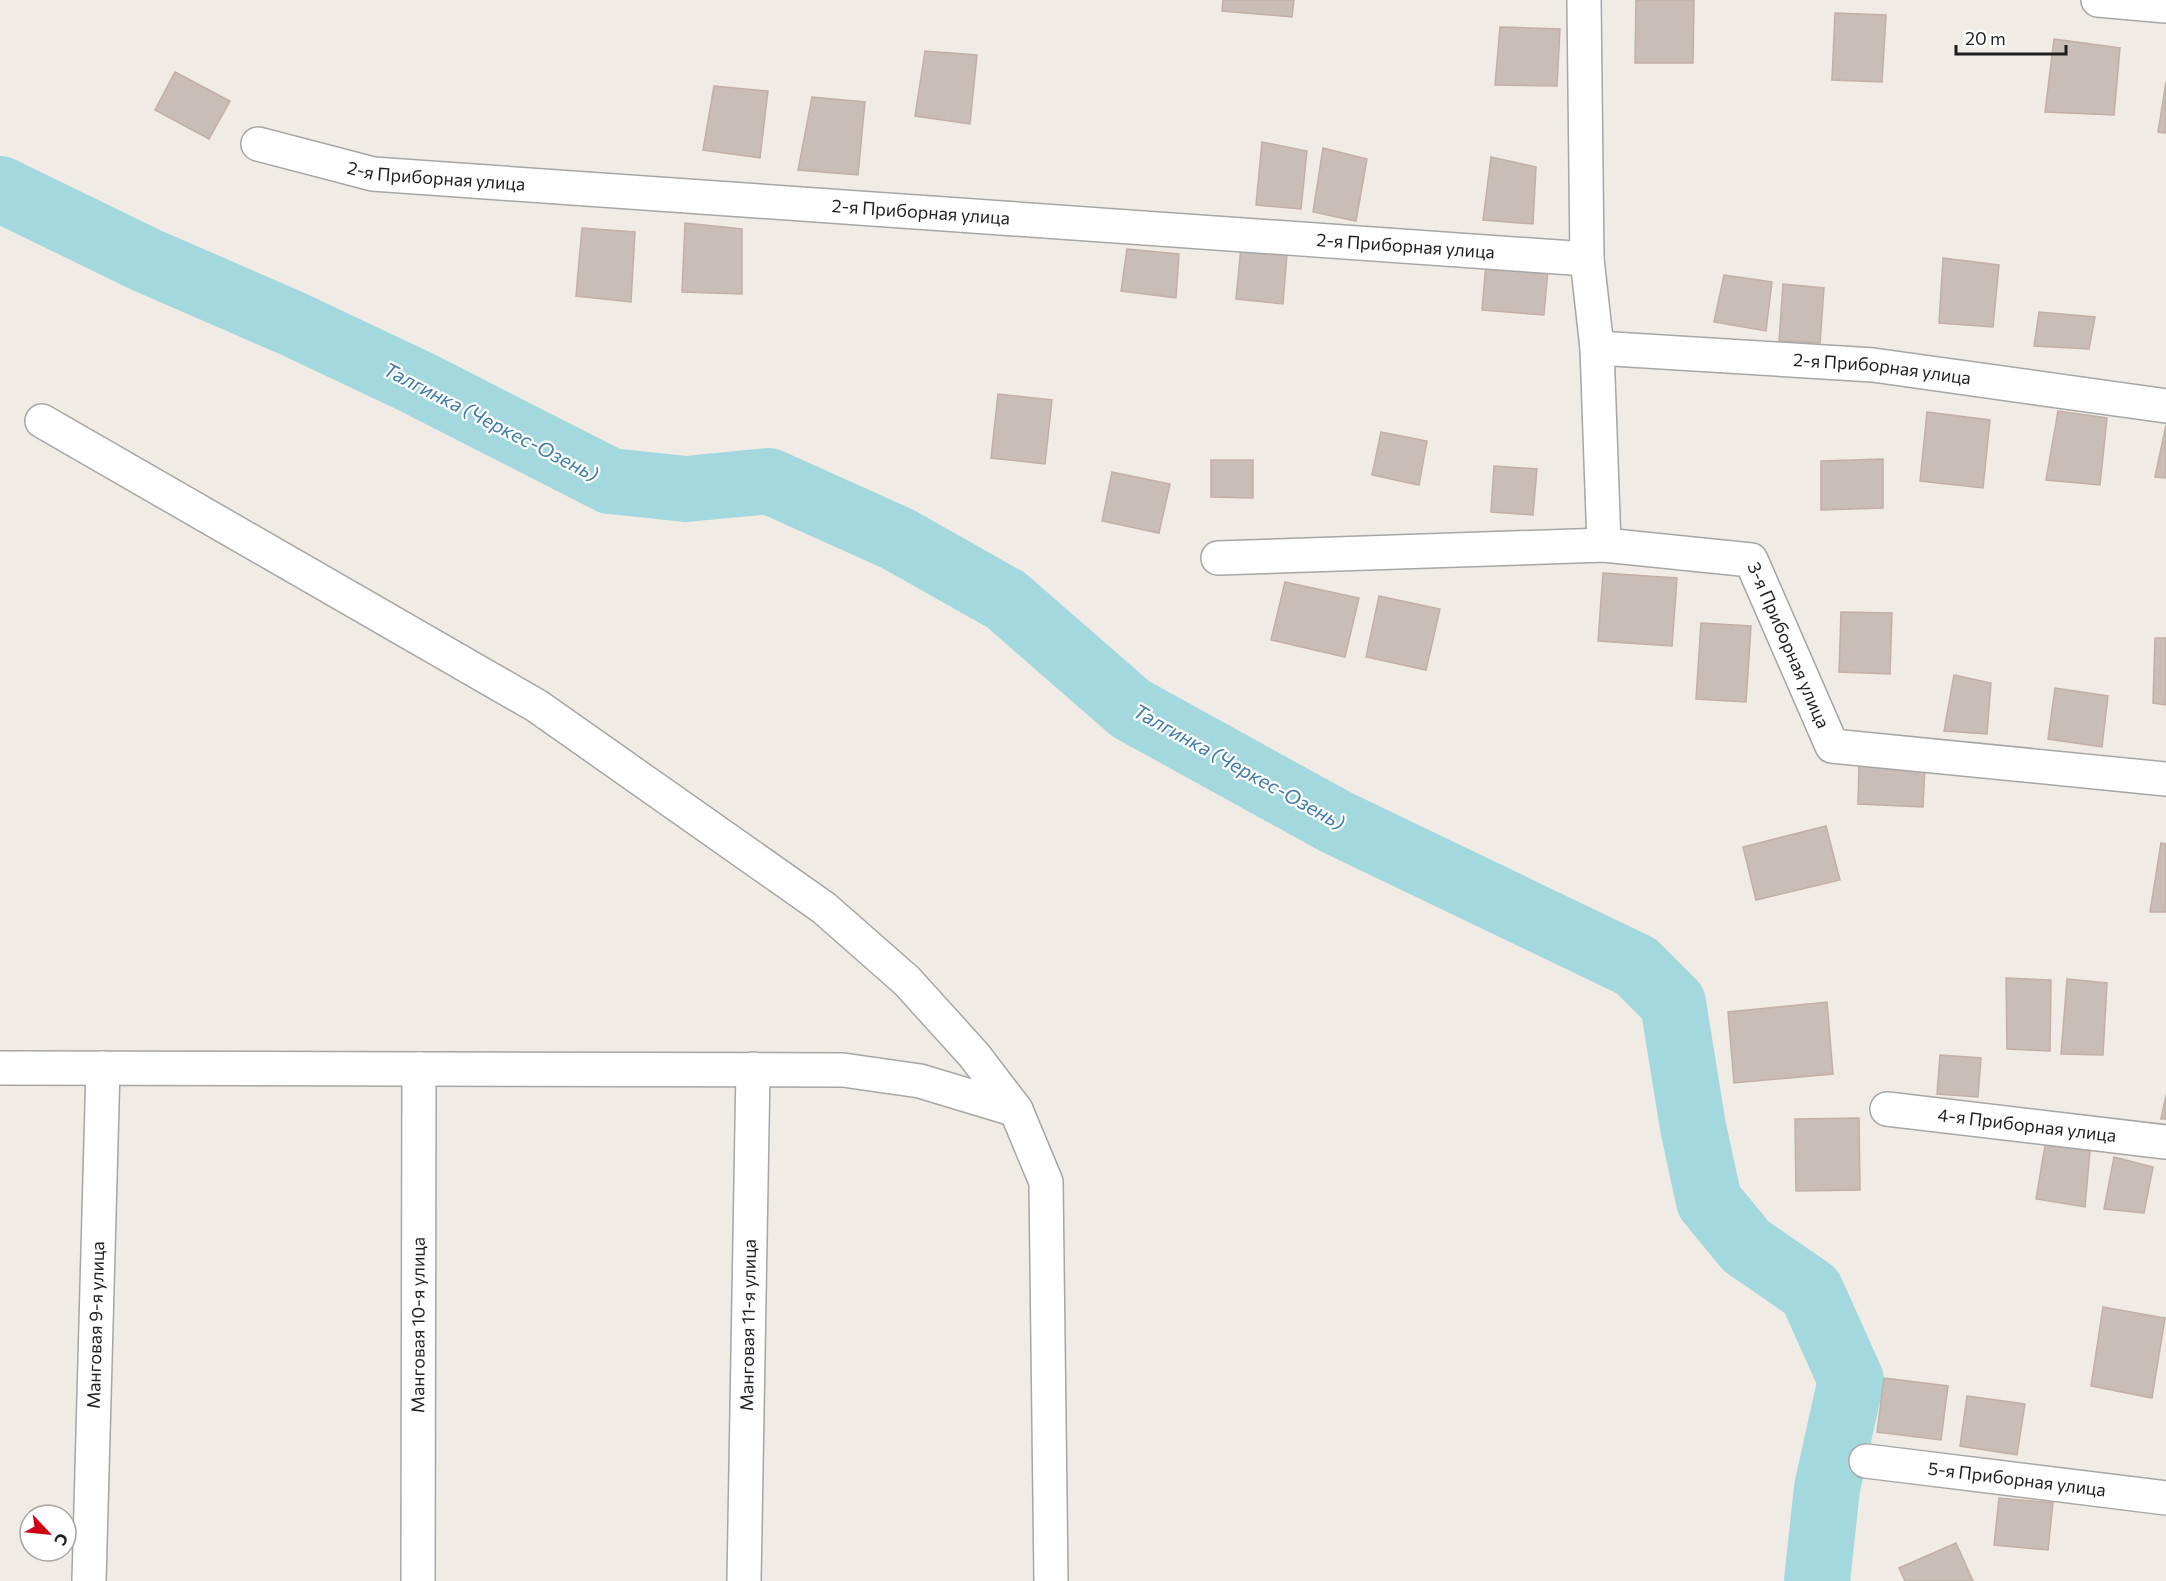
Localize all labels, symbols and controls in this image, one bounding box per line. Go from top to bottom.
scale bar [1956,18,2066,56]
text: 20 m [1965,27,2006,49]
street label: 2-я Приборная улица [345,156,526,195]
street label: 2-я Приборная улица [831,194,1011,229]
street label: 2-я Приборная улица [1316,228,1496,263]
street label: 2-я Приборная улица [1793,348,1973,389]
water label: Талгинка (Черкес-Озень) [380,356,603,486]
street label: 3-я Приборная улица [1743,558,1835,731]
water label: Талгинка (Черкес-Озень) [1130,698,1350,834]
street label: 4-я Приборная улица [1937,1103,2118,1146]
street label: Манговая 10-я улица [406,1237,429,1413]
street label: Манговая 11-я улица [735,1239,760,1411]
street label: Манговая 9-я улица [82,1241,108,1409]
street label: 5-я Приборная улица [1927,1457,2107,1500]
north arrow [18,1503,78,1563]
text: С [51,1531,73,1549]

